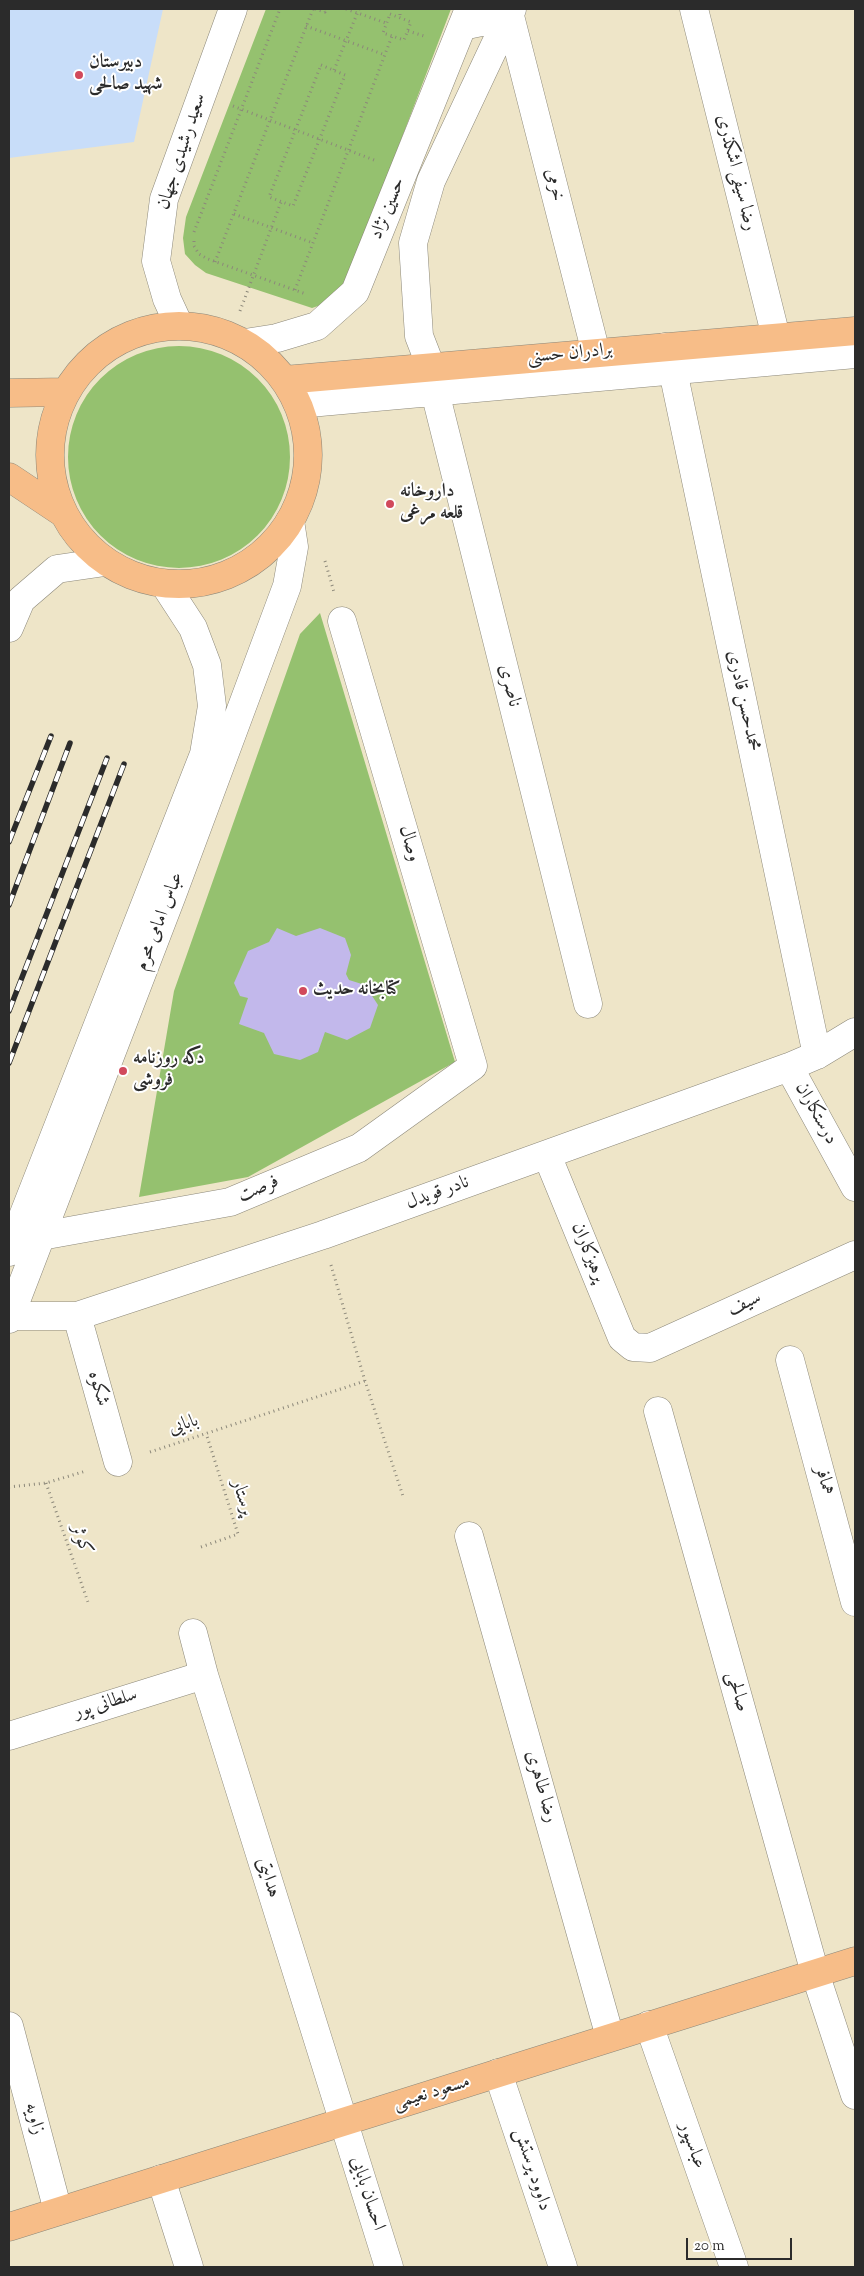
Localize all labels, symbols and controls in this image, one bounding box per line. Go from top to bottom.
place label: دبیرستان شهید صالحی [89,53,163,97]
marker: دبیرستان شهید صالحی [73,69,85,81]
street label: سعید رشیدی جهان [153,91,213,213]
street label: رضا سیفی اشکذری [710,112,760,234]
street label: خرمی [538,166,568,204]
street label: حسین نژاد [366,175,412,243]
street label: برادران حسنی [526,340,614,370]
place label: داروخانه قلعه مرغی [400,482,463,526]
marker: داروخانه قلعه مرغی [384,498,396,510]
street label: محمدحسن قادری [720,649,764,753]
street label: ناصری [492,662,524,710]
street label: وصال [392,823,424,865]
street label: عباس امامی محرم [132,869,190,975]
place label: کتابخانه حدیث [313,980,400,1002]
marker: کتابخانه حدیث [297,985,309,997]
place label: دکه روزنامه فروشی [133,1049,205,1093]
marker: دکه روزنامه فروشی [117,1065,129,1077]
street label: درستکاران [789,1079,841,1149]
street label: فرصت [235,1171,283,1209]
street label: نادر قویدل [403,1172,473,1216]
street label: پرهیزکاران [565,1220,609,1286]
street label: سیف [725,1288,765,1322]
street label: شکوه [81,1369,113,1409]
street label: بابایی [166,1411,202,1441]
street label: همافر [808,1464,838,1498]
street label: پرستار [225,1477,257,1519]
street label: کوثر [64,1522,96,1558]
street label: صالحی [719,1669,753,1715]
street label: سلطانی پور [72,1685,140,1725]
street label: رضا طاهری [519,1748,561,1826]
street label: هدایتی [250,1855,284,1901]
street label: مسعود نعیمی [391,2071,473,2117]
street label: زاویه [18,2100,48,2138]
street label: عباسپور [672,2120,710,2172]
street label: داوود پرستش [507,2126,555,2214]
street label: احسان بابایی [343,2154,389,2234]
scale bar [689,2228,795,2260]
text: 20 m [694,2236,725,2257]

